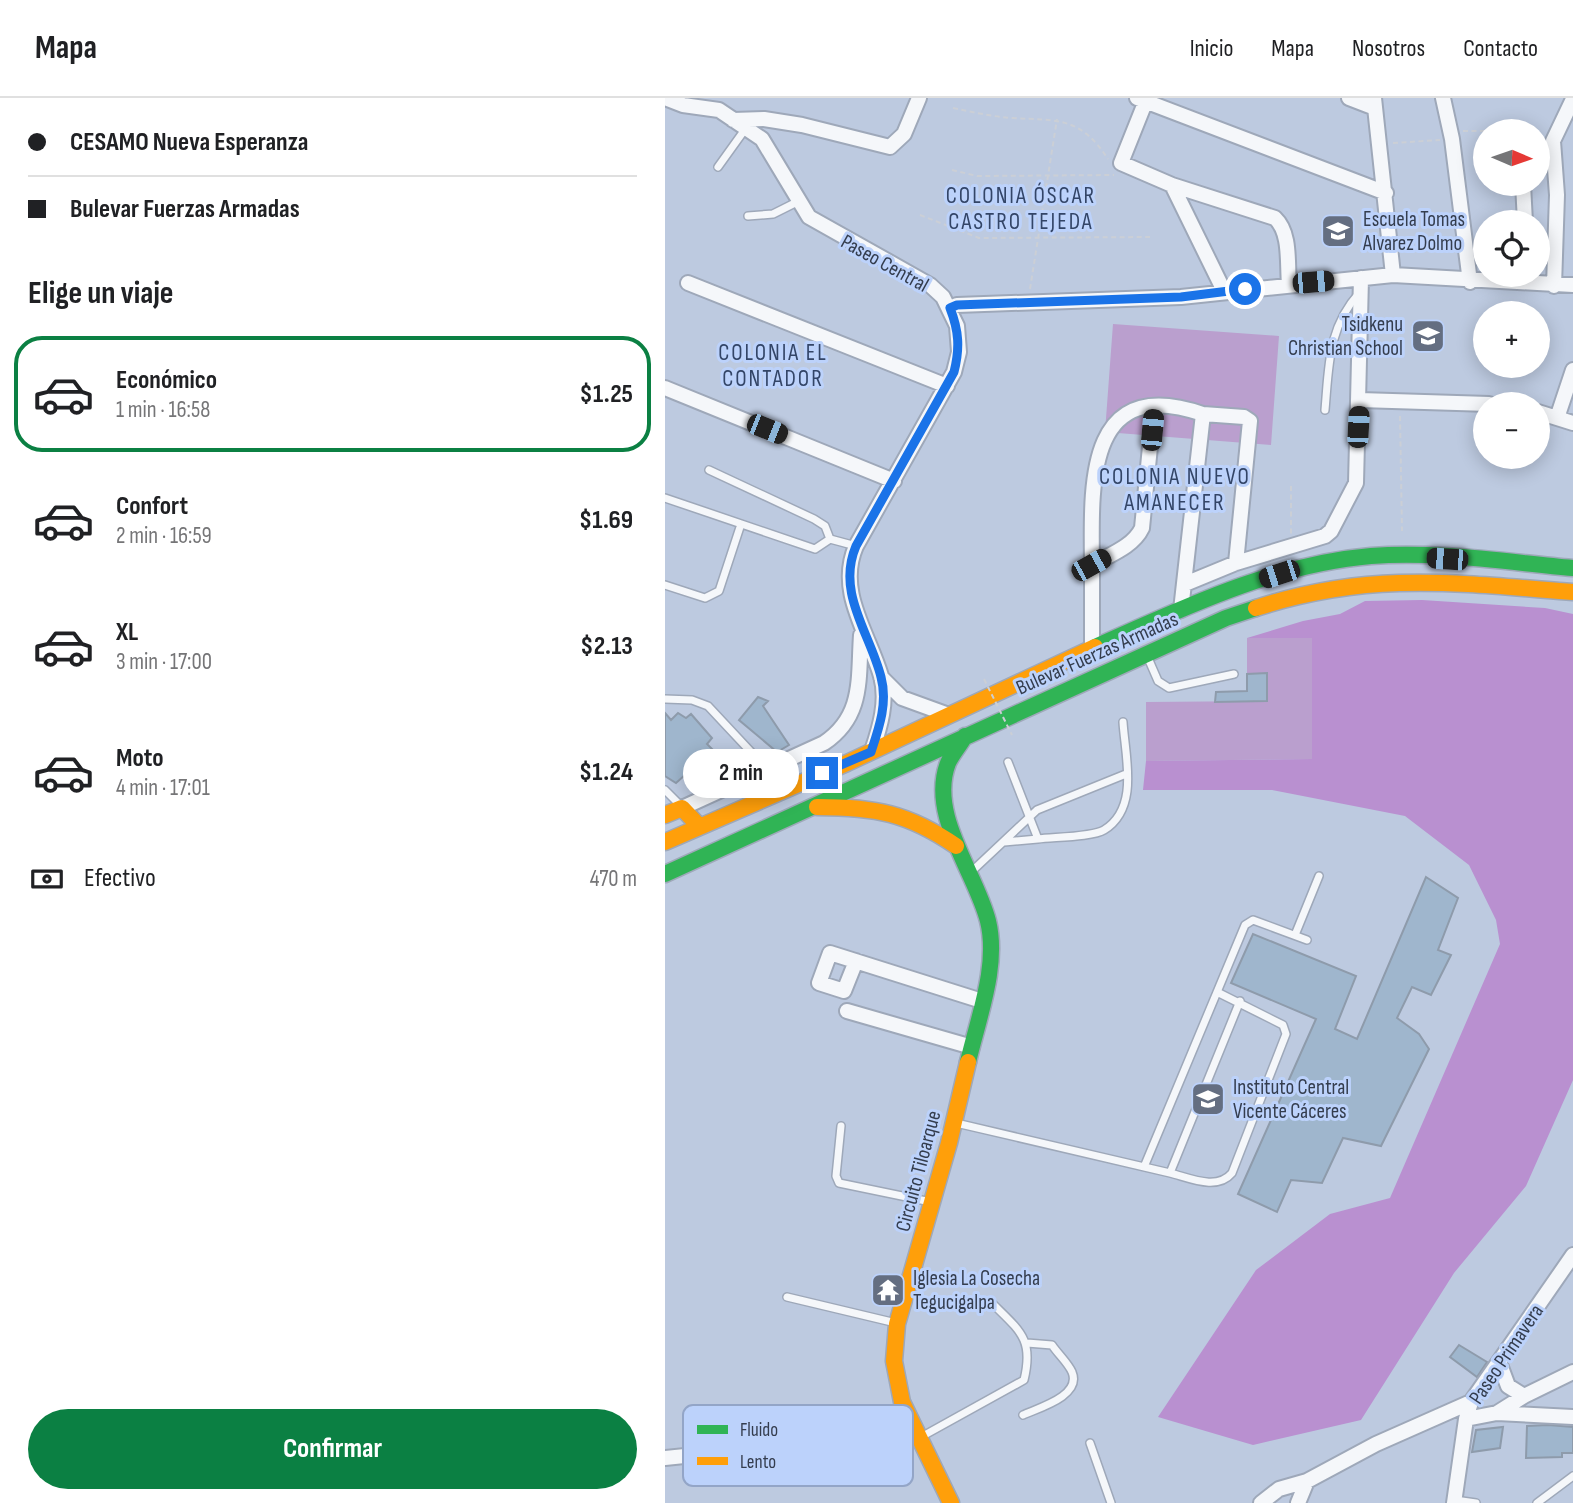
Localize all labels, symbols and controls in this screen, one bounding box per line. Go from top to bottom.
text: Mapa [35,28,97,68]
text: Inicio [1190,34,1233,63]
text: Mapa [1271,34,1314,63]
text: Nosotros [1352,34,1425,63]
text: Contacto [1463,34,1538,63]
north arrow [1473,119,1551,196]
map controls [1473,119,1550,469]
text: CESAMO Nueva Esperanza [70,127,308,158]
district label: COLONIA ÓSCAR CASTRO TEJEDA [946,182,1096,236]
text: Bulevar Fuerzas Armadas [70,194,300,225]
place label: Escuela Tomas Alvarez Dolmo [1362,207,1465,256]
button: locate [1473,210,1550,287]
school or university icon: Escuela Tomas Alvarez Dolmo [1319,212,1357,250]
street label: Paseo Central [837,229,933,298]
car [1292,270,1335,294]
route start [1229,273,1261,305]
text: Elige un viaje [28,274,173,313]
button: + [1473,301,1550,378]
place label: Tsidkenu Christian School [1288,312,1403,361]
school or university icon: Tsidkenu Christian School [1409,317,1447,355]
district label: COLONIA EL CONTADOR [718,339,828,393]
icon: car [32,363,95,426]
text: Económico [116,365,217,396]
text: $1.25 [580,379,633,410]
button: − [1473,392,1550,469]
text: 1 min · 16:58 [116,396,210,424]
car [1347,405,1370,449]
car [1140,408,1165,452]
car [744,411,791,447]
district label: COLONIA NUEVO AMANECER [1099,463,1251,517]
icon: car [32,489,95,552]
text: Confort [116,491,188,522]
text: $1.69 [579,505,633,536]
text: 2 min · 16:59 [116,522,212,550]
car [1068,546,1115,584]
car [1426,547,1469,571]
car [1256,558,1303,590]
street label: Bulevar Fuerzas Armadas [1012,607,1182,700]
icon: car [32,615,95,678]
text: XL [116,617,138,648]
text: $2.13 [580,631,633,662]
text: 3 min · 17:00 [116,648,212,676]
icon: car [32,741,95,804]
text: Moto [116,743,164,774]
callout: 2 min [682,748,797,798]
text: $1.24 [579,757,633,788]
route end [806,757,838,789]
text: 2 min [719,759,763,787]
text: 4 min · 17:01 [116,774,210,802]
icon: cash [28,860,66,898]
text: Efectivo [84,863,156,894]
text: 470 m [590,865,637,893]
place label: Instituto Central Vicente Cáceres [1233,1075,1349,1124]
school or university icon: Instituto Central Vicente Cáceres [1189,1080,1227,1118]
street label: Circuito Tiloarque [890,1108,947,1234]
place label: Iglesia La Cosecha Tegucigalpa [913,1266,1040,1315]
temple icon: Iglesia La Cosecha Tegucigalpa [869,1271,907,1309]
street label: Paseo Primavera [1464,1300,1549,1409]
legend [683,1405,913,1486]
button: Confirmar [28,1409,637,1489]
text: Fluido [740,1419,778,1442]
text: Lento [740,1451,776,1474]

